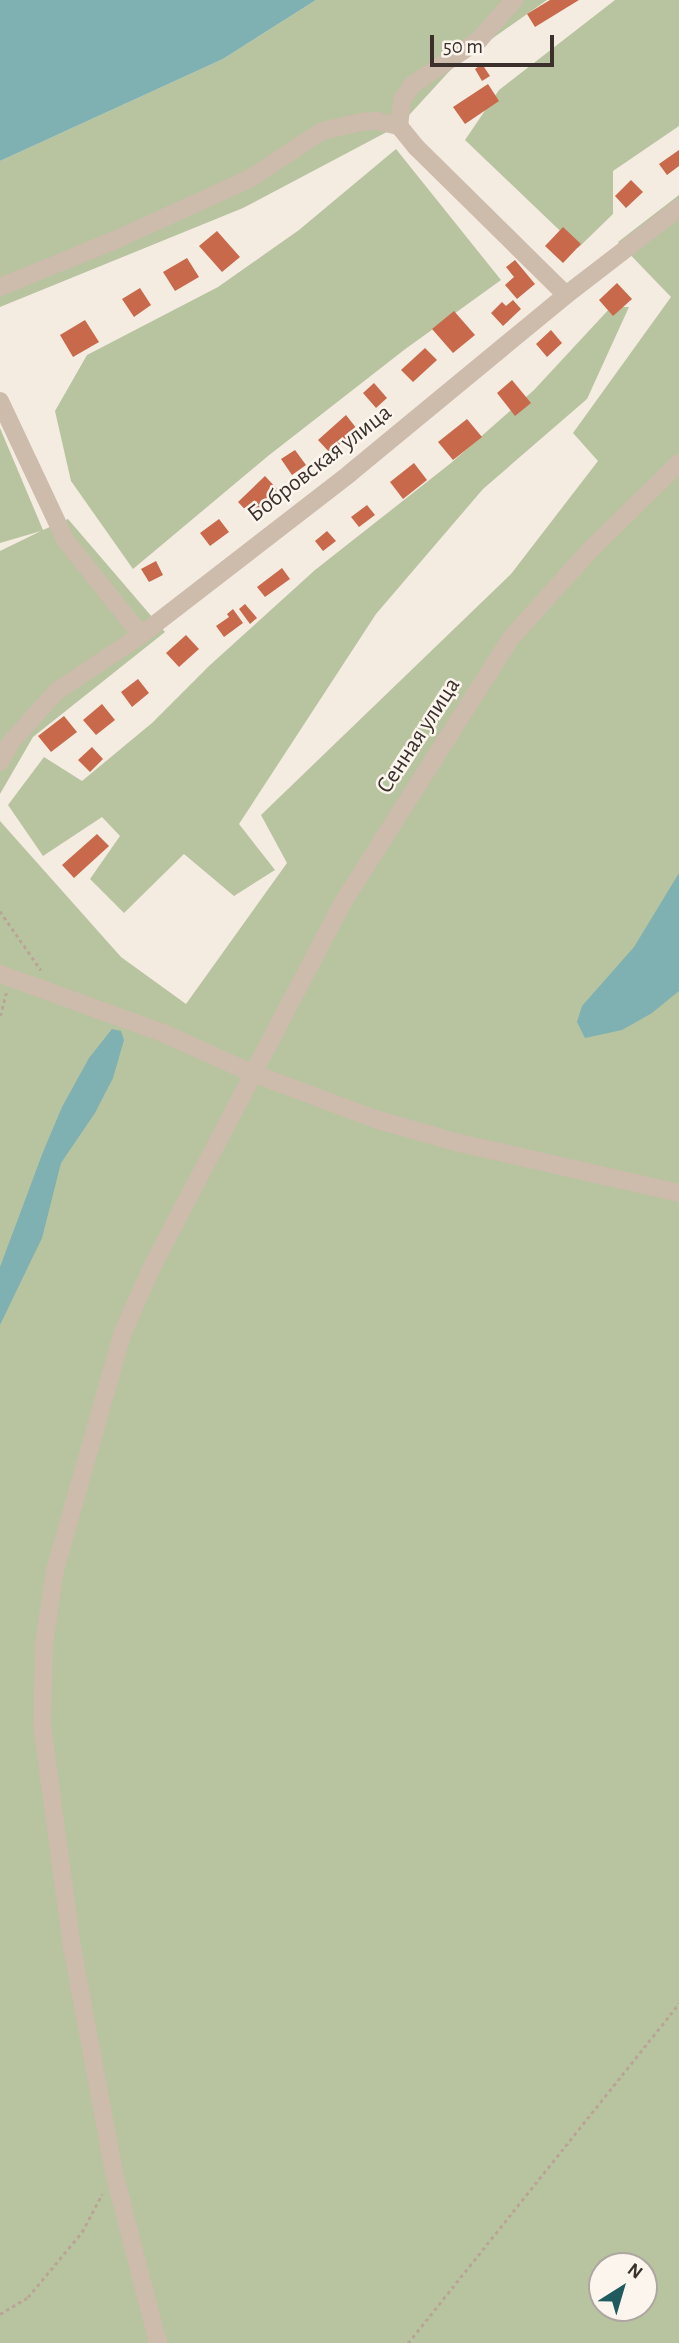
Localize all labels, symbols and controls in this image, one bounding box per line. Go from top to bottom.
scale bar [434,21,558,65]
text: 50 m [443,36,483,57]
street label: Бобровская улица [242,399,398,529]
street label: Сенная улица [371,673,467,799]
north arrow [588,2252,658,2322]
text: N [624,2260,646,2283]

